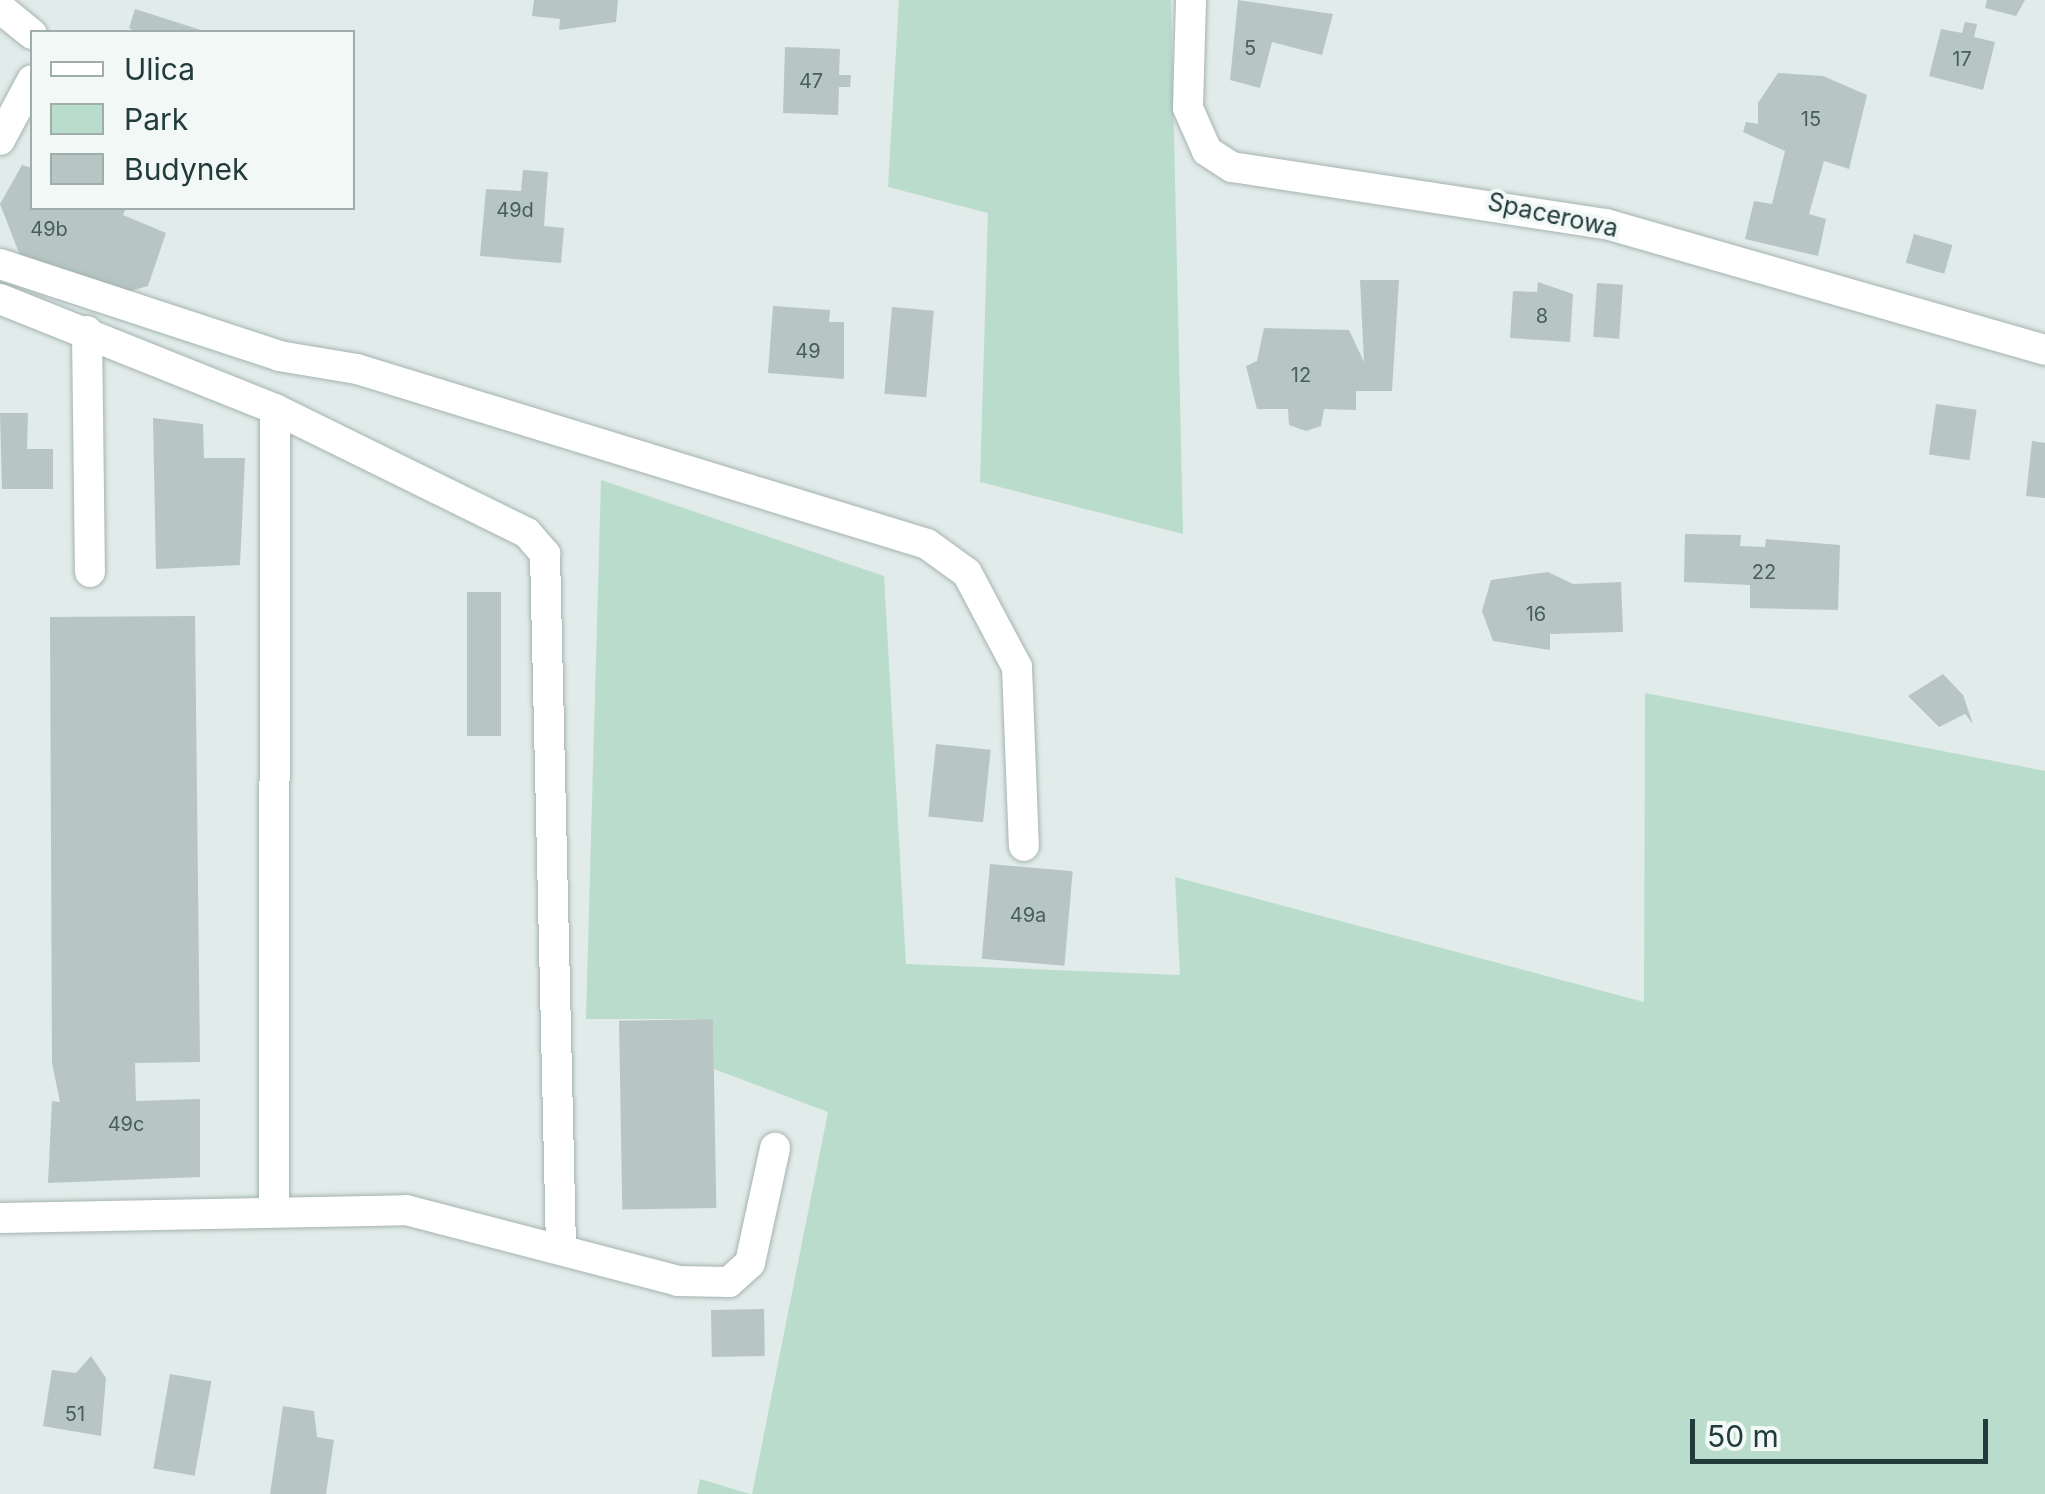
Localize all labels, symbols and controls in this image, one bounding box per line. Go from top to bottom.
legend [30,30,355,210]
house number: 5 [1244,36,1256,60]
house number: 17 [1952,47,1972,71]
text: Ulica [124,51,195,87]
house number: 47 [799,69,823,93]
text: Park [124,101,188,137]
house number: 15 [1801,107,1821,131]
text: Budynek [124,151,248,187]
street label: Spacerowa [1485,187,1621,243]
house number: 49d [496,198,534,222]
house number: 49b [30,217,68,241]
house number: 8 [1536,304,1548,328]
house number: 49 [795,339,821,363]
house number: 12 [1291,363,1311,387]
house number: 22 [1752,560,1776,584]
house number: 16 [1526,602,1546,626]
house number: 49a [1010,903,1046,927]
house number: 49c [108,1112,144,1136]
scale bar [1695,1399,1992,1461]
house number: 51 [65,1402,85,1426]
text: 50 m [1707,1418,1779,1454]

